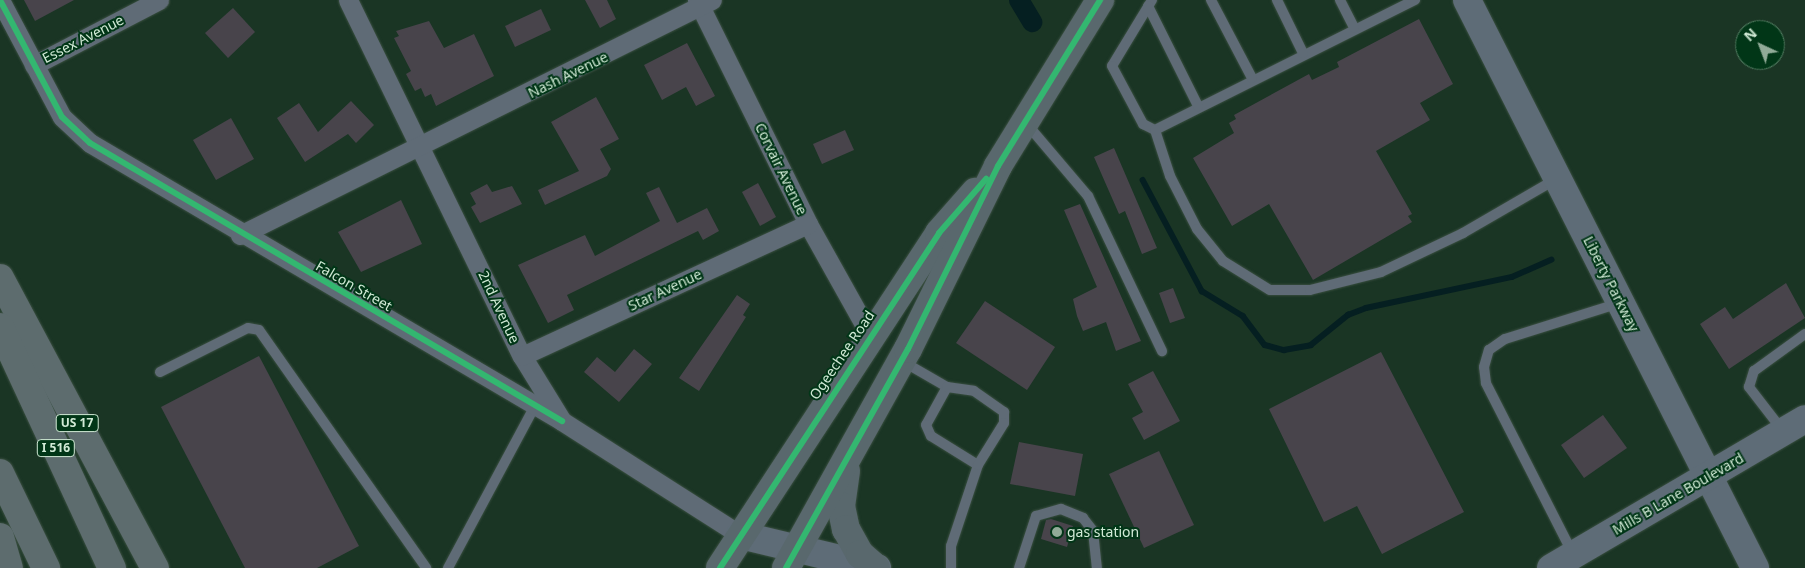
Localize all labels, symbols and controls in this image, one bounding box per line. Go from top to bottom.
street label: Essex Avenue [40,11,126,67]
north arrow [1735,20,1785,70]
text: N [1739,24,1761,45]
street label: Nash Avenue [525,48,611,102]
street label: Corvair Avenue [751,120,811,218]
street label: Liberty Parkway [1580,234,1642,334]
street label: Falcon Street [313,257,395,315]
street label: Star Avenue [626,266,704,314]
street label: 2nd Avenue [475,268,523,346]
street label: Ogeechee Road [806,307,878,403]
road number: US 17 [54,413,100,432]
road number: I 516 [36,438,76,458]
street label: Mills B Lane Boulevard [1609,450,1747,538]
place label: gas station [1067,524,1139,540]
marker: gas station [1051,526,1063,538]

